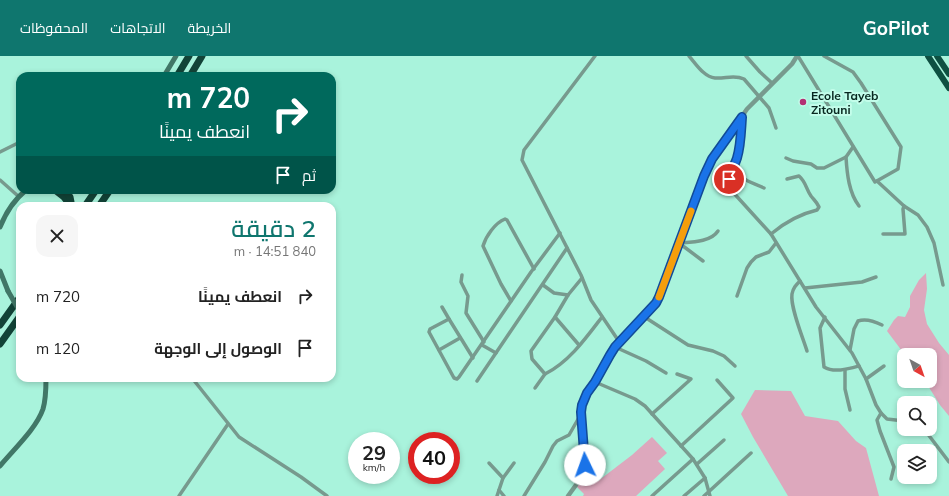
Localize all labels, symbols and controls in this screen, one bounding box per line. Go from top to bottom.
text: GoPilot [863,16,929,40]
text: المحفوظات [20,19,88,37]
text: الاتجاهات [110,19,166,37]
text: الخريطة [188,19,231,37]
text: 720 m [167,80,250,115]
icon: right [264,88,316,140]
place label: Ecole Tayeb Zitouni [811,88,878,117]
marker: Ecole Tayeb Zitouni [798,97,808,107]
text: انعطف يمينًا [159,120,250,143]
pin [712,162,746,196]
icon: arrive [272,164,294,186]
text: ثم [302,166,316,185]
icon: arrive [718,168,740,190]
text: 2 دقيقة [231,213,316,243]
button: close [36,215,78,257]
text: 840 m · 14:51 [234,243,316,259]
icon: right [294,285,316,307]
text: 720 m [36,287,80,306]
text: انعطف يمينًا [198,287,282,306]
icon: arrive [294,337,316,359]
text: 120 m [36,339,80,358]
text: الوصول إلى الوجهة [154,339,282,358]
north arrow [897,348,937,388]
map controls [897,348,937,484]
button: search [897,396,937,436]
speed limit sign: 40 [408,432,460,484]
text: 29 [362,440,386,465]
position arrow [564,444,606,486]
button: layers [897,444,937,484]
text: km/h [363,461,385,474]

